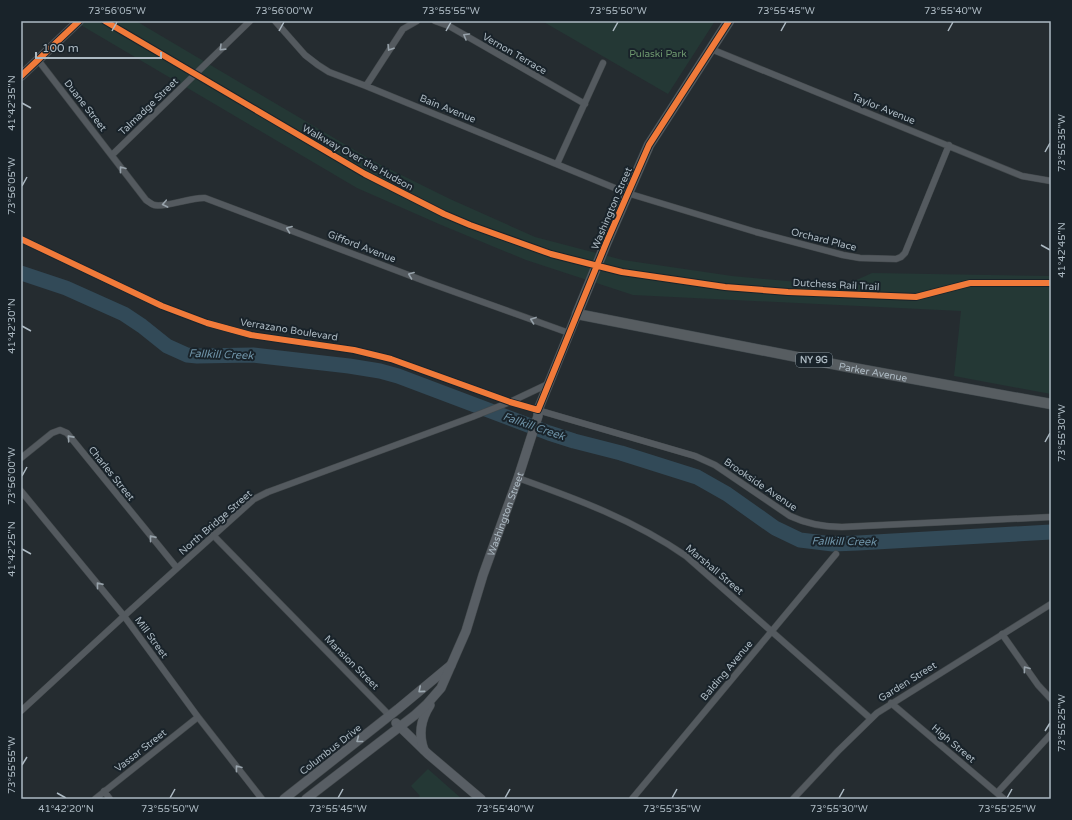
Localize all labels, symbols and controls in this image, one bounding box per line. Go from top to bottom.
text: 73°56'05"W [88,5,146,17]
text: 73°56'00"W [255,5,313,17]
text: 73°55'55"W [422,5,480,17]
text: 73°55'50"W [589,5,647,17]
text: 73°55'45"W [757,5,815,17]
text: 73°55'40"W [924,5,982,17]
street label: Vernon Terrace [480,31,549,77]
one-way arrow [463,33,470,41]
scale bar [36,34,161,60]
text: 100 m [42,41,79,55]
one-way arrow [219,43,227,51]
one-way arrow [387,44,395,51]
park label: Pulaski Park [629,48,687,60]
text: 41°42'35"N [6,75,18,131]
street label: Talmadge Street [117,75,181,138]
street label: Duane Street [61,77,109,134]
street label: Taylor Avenue [850,91,917,127]
street label: Bain Avenue [418,92,478,126]
text: 73°55'35"W [1056,114,1068,172]
street label: Walkway Over the Hudson [300,122,415,193]
text: 73°56'05"W [6,157,18,215]
street label: Washington Street [589,165,635,251]
one-way arrow [120,166,127,173]
one-way arrow [162,199,169,208]
text: 41°42'45"N [1056,222,1068,278]
one-way arrow [286,226,293,234]
street label: Orchard Place [790,226,858,254]
street label: Gifford Avenue [326,228,398,266]
one-way arrow [407,272,414,280]
street label: Dutchess Rail Trail [792,277,880,293]
text: 41°42'30"N [6,298,18,354]
street label: Verrazano Boulevard [239,316,339,344]
one-way arrow [529,316,536,324]
water label: Fallkill Creek [188,347,255,362]
road number: NY 9G [796,353,832,367]
street label: Parker Avenue [838,360,908,385]
text: 73°55'30"W [1056,404,1068,462]
water label: Fallkill Creek [501,410,567,443]
one-way arrow [67,435,74,442]
street label: Charles Street [86,444,137,503]
text: 73°56'00"W [6,447,18,505]
street label: Brookside Avenue [722,456,800,514]
street label: Washington Street [485,470,527,558]
street label: North Bridge Street [177,488,255,558]
text: 41°42'25"N [6,521,18,577]
water label: Fallkill Creek [812,534,877,549]
one-way arrow [150,535,157,542]
street label: Marshall Street [683,542,746,598]
one-way arrow [96,583,103,590]
street label: Mill Street [132,615,170,661]
street label: Mansion Street [322,633,381,693]
street label: Balding Avenue [698,638,756,703]
street label: Garden Street [876,659,939,704]
one-way arrow [1023,666,1031,673]
one-way arrow [418,686,426,693]
text: 73°55'25"W [1056,694,1068,752]
street label: Columbus Drive [297,722,364,778]
street label: High Street [929,722,978,766]
street label: Vassar Street [112,727,169,775]
one-way arrow [356,735,363,742]
text: 73°55'55"W [6,736,18,794]
one-way arrow [236,766,243,773]
text: 41°42'20"N [38,803,94,815]
text: 73°55'50"W [141,803,199,815]
text: 73°55'45"W [309,803,367,815]
text: 73°55'40"W [476,803,534,815]
text: 73°55'35"W [643,803,701,815]
text: 73°55'30"W [810,803,868,815]
text: 73°55'25"W [978,803,1036,815]

